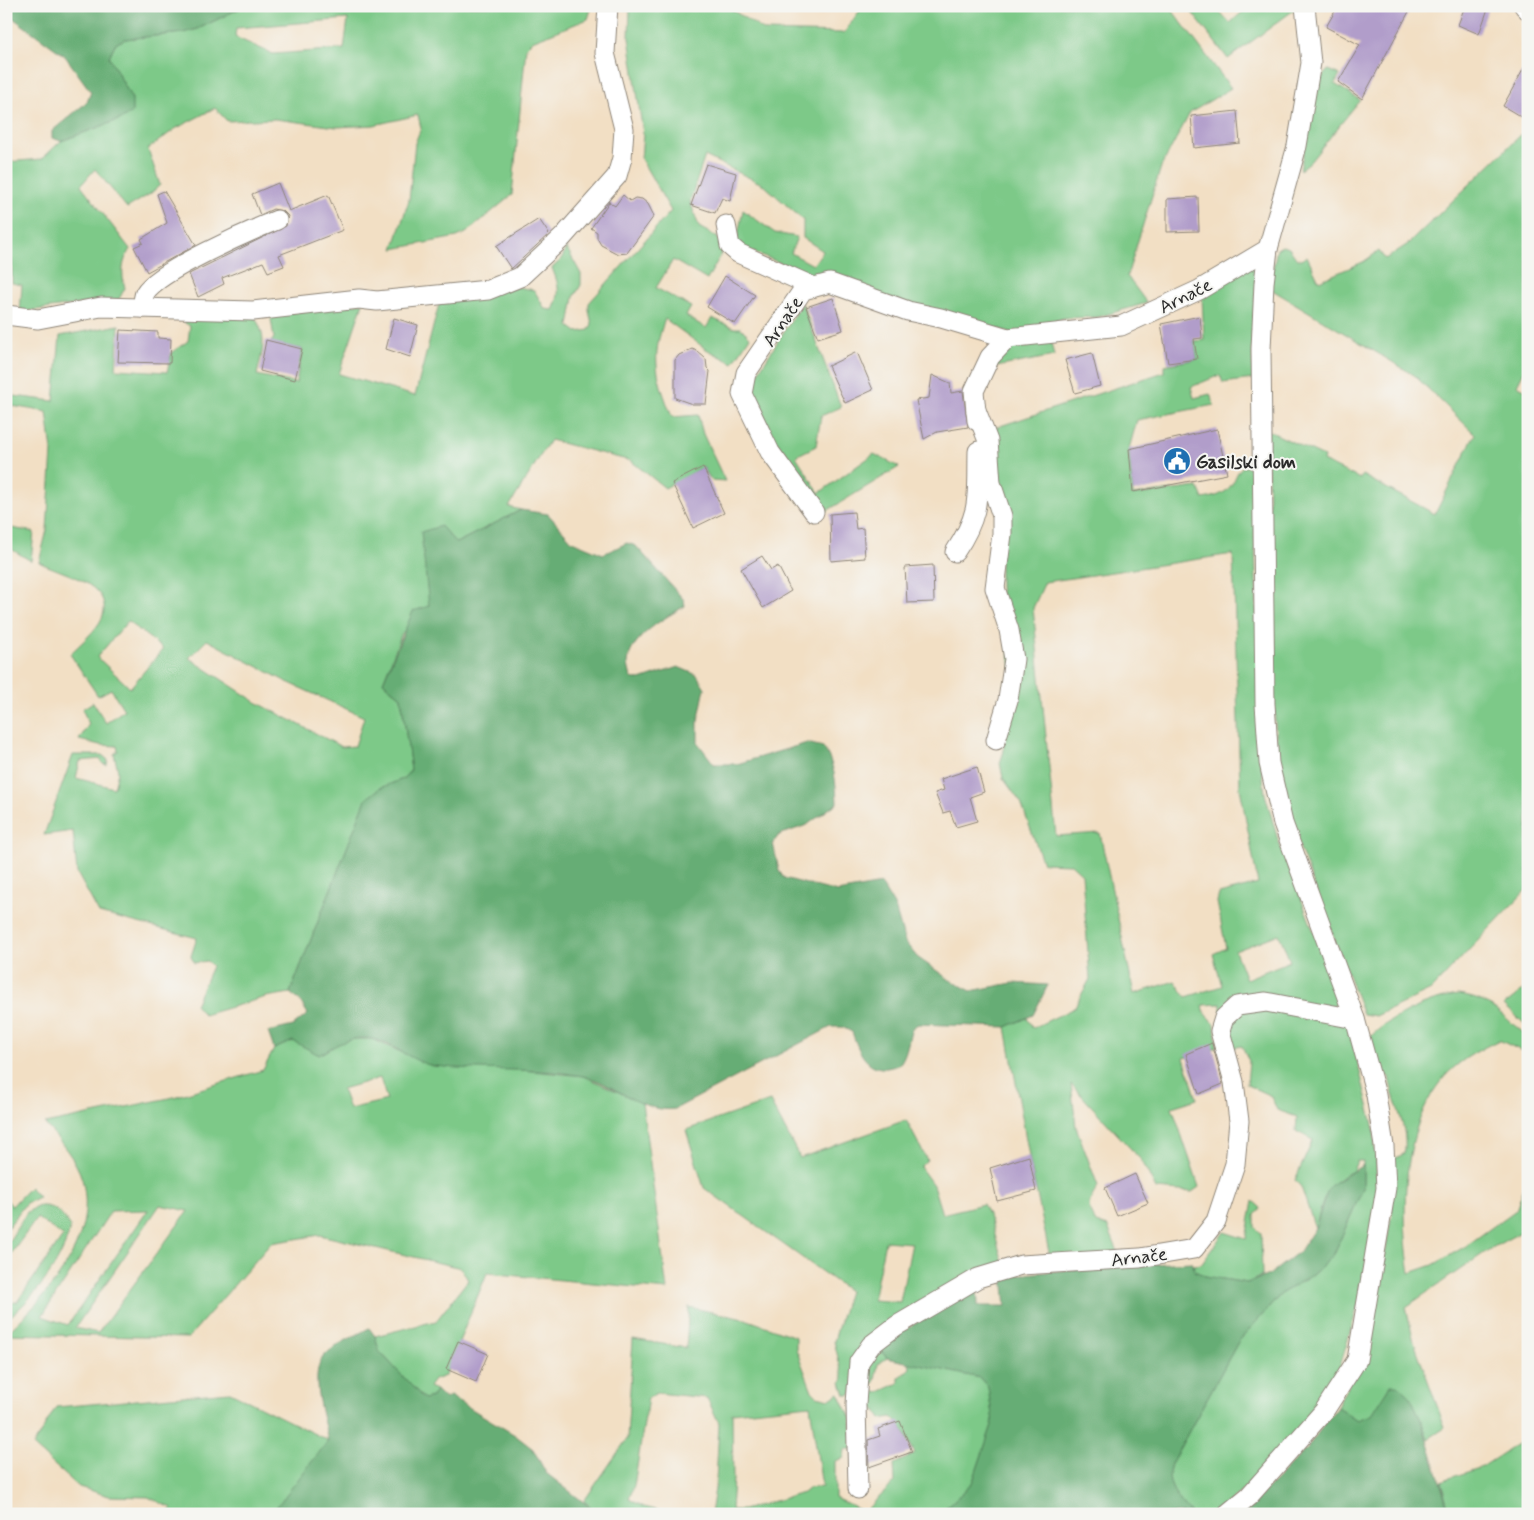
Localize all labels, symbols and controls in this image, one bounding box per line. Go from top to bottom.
street label: Arnače [1155,272,1216,320]
street label: Arnače [757,291,809,352]
public building icon: Gasilski dom [1162,446,1192,476]
place label: Gasilski dom [1196,450,1296,475]
street label: Arnače [1110,1242,1169,1273]

